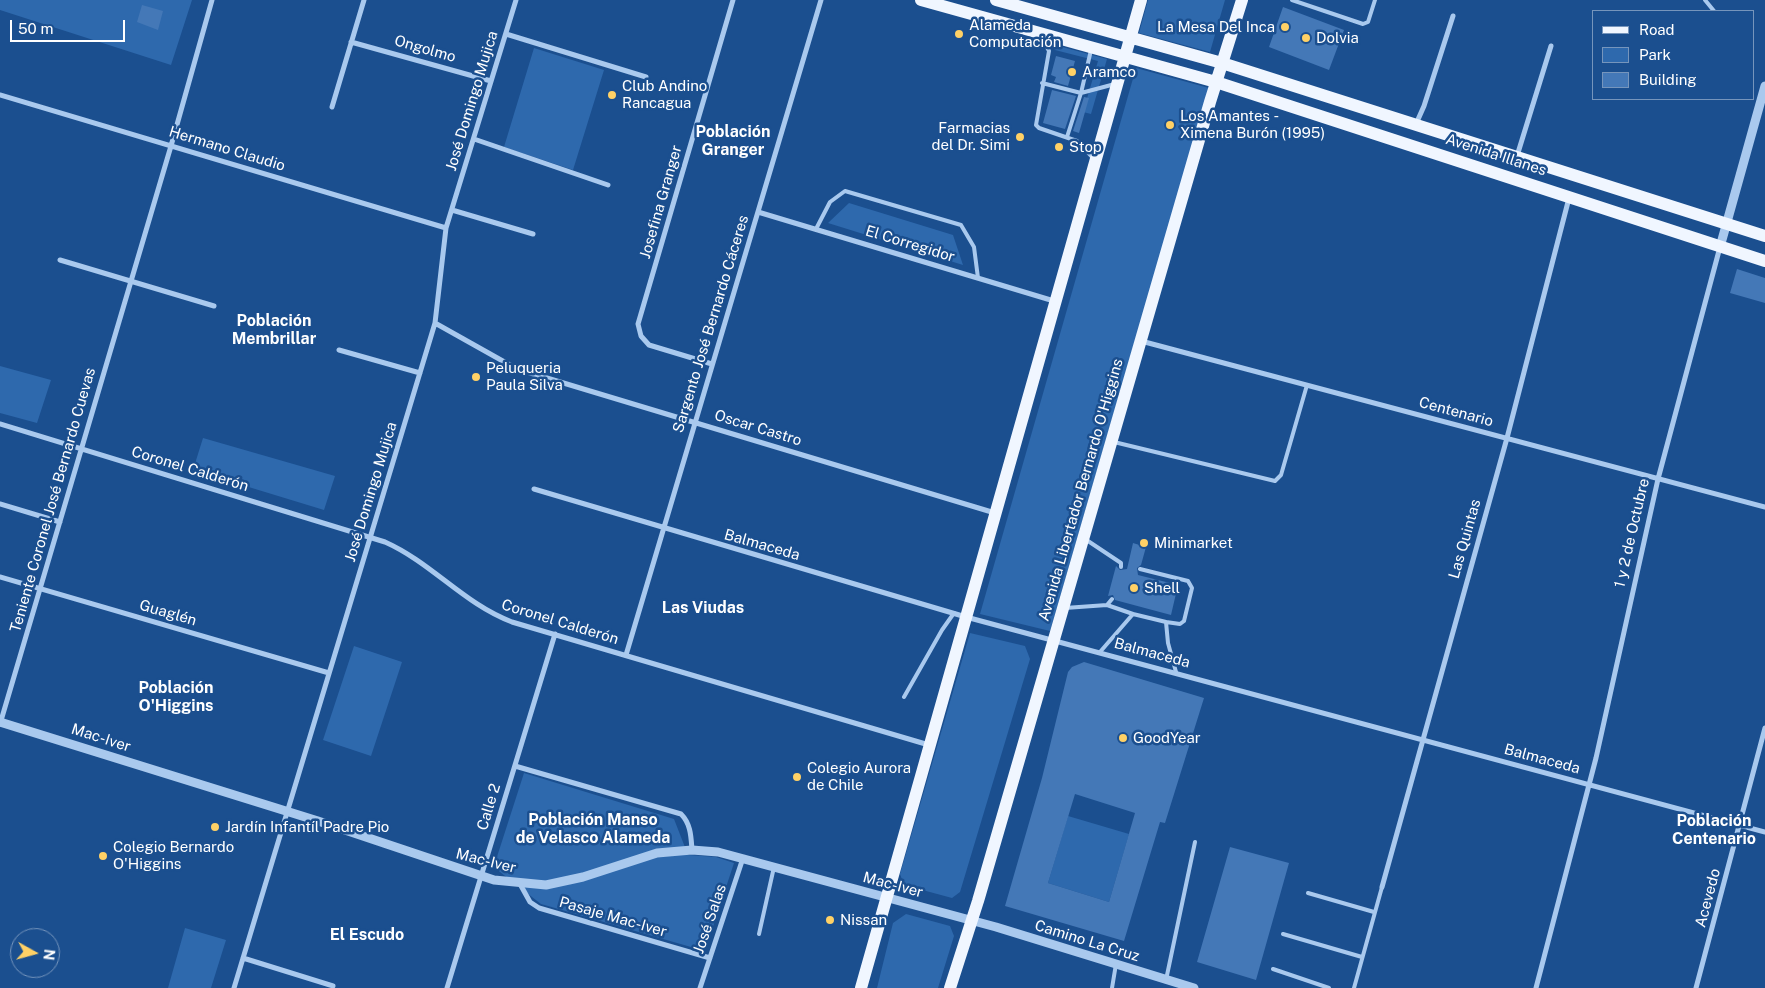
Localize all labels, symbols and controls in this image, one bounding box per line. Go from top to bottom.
scale bar [12,10,128,42]
legend [1592,10,1755,100]
place label: Alameda Computación [969,16,1061,51]
place label: La Mesa Del Inca [1157,18,1275,36]
text: 50 m [18,20,53,37]
marker: La Mesa Del Inca [1279,21,1291,33]
text: Road [1639,21,1675,38]
marker: Alameda Computación [953,28,965,40]
street label: José Domingo Mujica [442,29,502,173]
place label: Dolvia [1316,29,1359,47]
street label: Ongolmo [392,32,458,66]
marker: Dolvia [1300,32,1312,44]
text: Park [1639,46,1671,63]
place label: Aramco [1082,63,1136,81]
marker: Aramco [1066,66,1078,78]
text: Building [1639,71,1697,88]
place label: Club Andino Rancagua [622,77,707,112]
marker: Club Andino Rancagua [606,89,618,101]
place label: Los Amantes - Ximena Burón (1995) [1180,107,1325,142]
place label: Farmacias del Dr. Simi [932,119,1010,154]
marker: Los Amantes - Ximena Burón (1995) [1164,119,1176,131]
district label: Población Granger [695,122,771,160]
street label: Hermano Claudio [167,123,287,175]
street label: Avenida Illanes [1443,130,1549,180]
marker: Farmacias del Dr. Simi [1014,131,1026,143]
place label: Stop [1069,138,1102,156]
marker: Stop [1053,141,1065,153]
street label: Josefina Granger [636,143,686,261]
street label: Sargento José Bernardo Cáceres [669,213,753,435]
street label: El Corregidor [863,222,957,266]
district label: Población Membrillar [232,311,316,349]
street label: Avenida Libertador Bernardo O'Higgins [1035,357,1127,623]
place label: Peluqueria Paula Silva [486,359,563,394]
street label: Teniente Coronel José Bernardo Cuevas [7,366,99,634]
marker: Peluqueria Paula Silva [470,371,482,383]
street label: Centenario [1417,393,1495,431]
street label: Oscar Castro [712,406,804,450]
street label: José Domingo Mujica [341,420,401,564]
street label: Coronel Calderón [129,443,251,495]
street label: 1 y 2 de Octubre [1611,477,1653,589]
street label: Las Quintas [1445,497,1485,581]
street label: Balmaceda [722,526,802,564]
place label: Minimarket [1154,534,1233,552]
marker: Minimarket [1138,537,1150,549]
place label: Shell [1144,579,1180,597]
marker: Shell [1128,582,1140,594]
street label: Guaglén [137,596,199,630]
street label: Coronel Calderón [499,596,621,648]
district label: Las Viudas [662,598,744,618]
street label: Balmaceda [1112,634,1192,672]
district label: Población O'Higgins [138,678,214,716]
street label: Mac-Iver [69,720,133,756]
place label: GoodYear [1133,729,1201,747]
marker: GoodYear [1117,732,1129,744]
street label: Balmaceda [1502,740,1582,778]
place label: Colegio Aurora de Chile [807,759,911,794]
marker: Colegio Aurora de Chile [791,771,803,783]
street label: Calle 2 [473,781,505,833]
district label: Población Manso de Velasco Alameda [516,810,670,848]
district label: Población Centenario [1672,811,1756,849]
place label: Jardín Infantíl Padre Pio [225,818,389,836]
marker: Jardín Infantíl Padre Pio [209,821,221,833]
place label: Colegio Bernardo O'Higgins [113,838,234,873]
street label: Mac-Iver [454,845,518,877]
marker: Colegio Bernardo O'Higgins [97,850,109,862]
street label: Acevedo [1692,867,1724,929]
street label: Mac-Iver [861,868,925,902]
street label: José Salas [690,882,730,956]
street label: Pasaje Mac-Iver [557,893,669,941]
place label: Nissan [840,911,887,929]
marker: Nissan [824,914,836,926]
street label: Camino La Cruz [1032,917,1142,965]
district label: El Escudo [330,925,404,945]
north arrow [10,928,60,978]
text: N [40,948,58,961]

